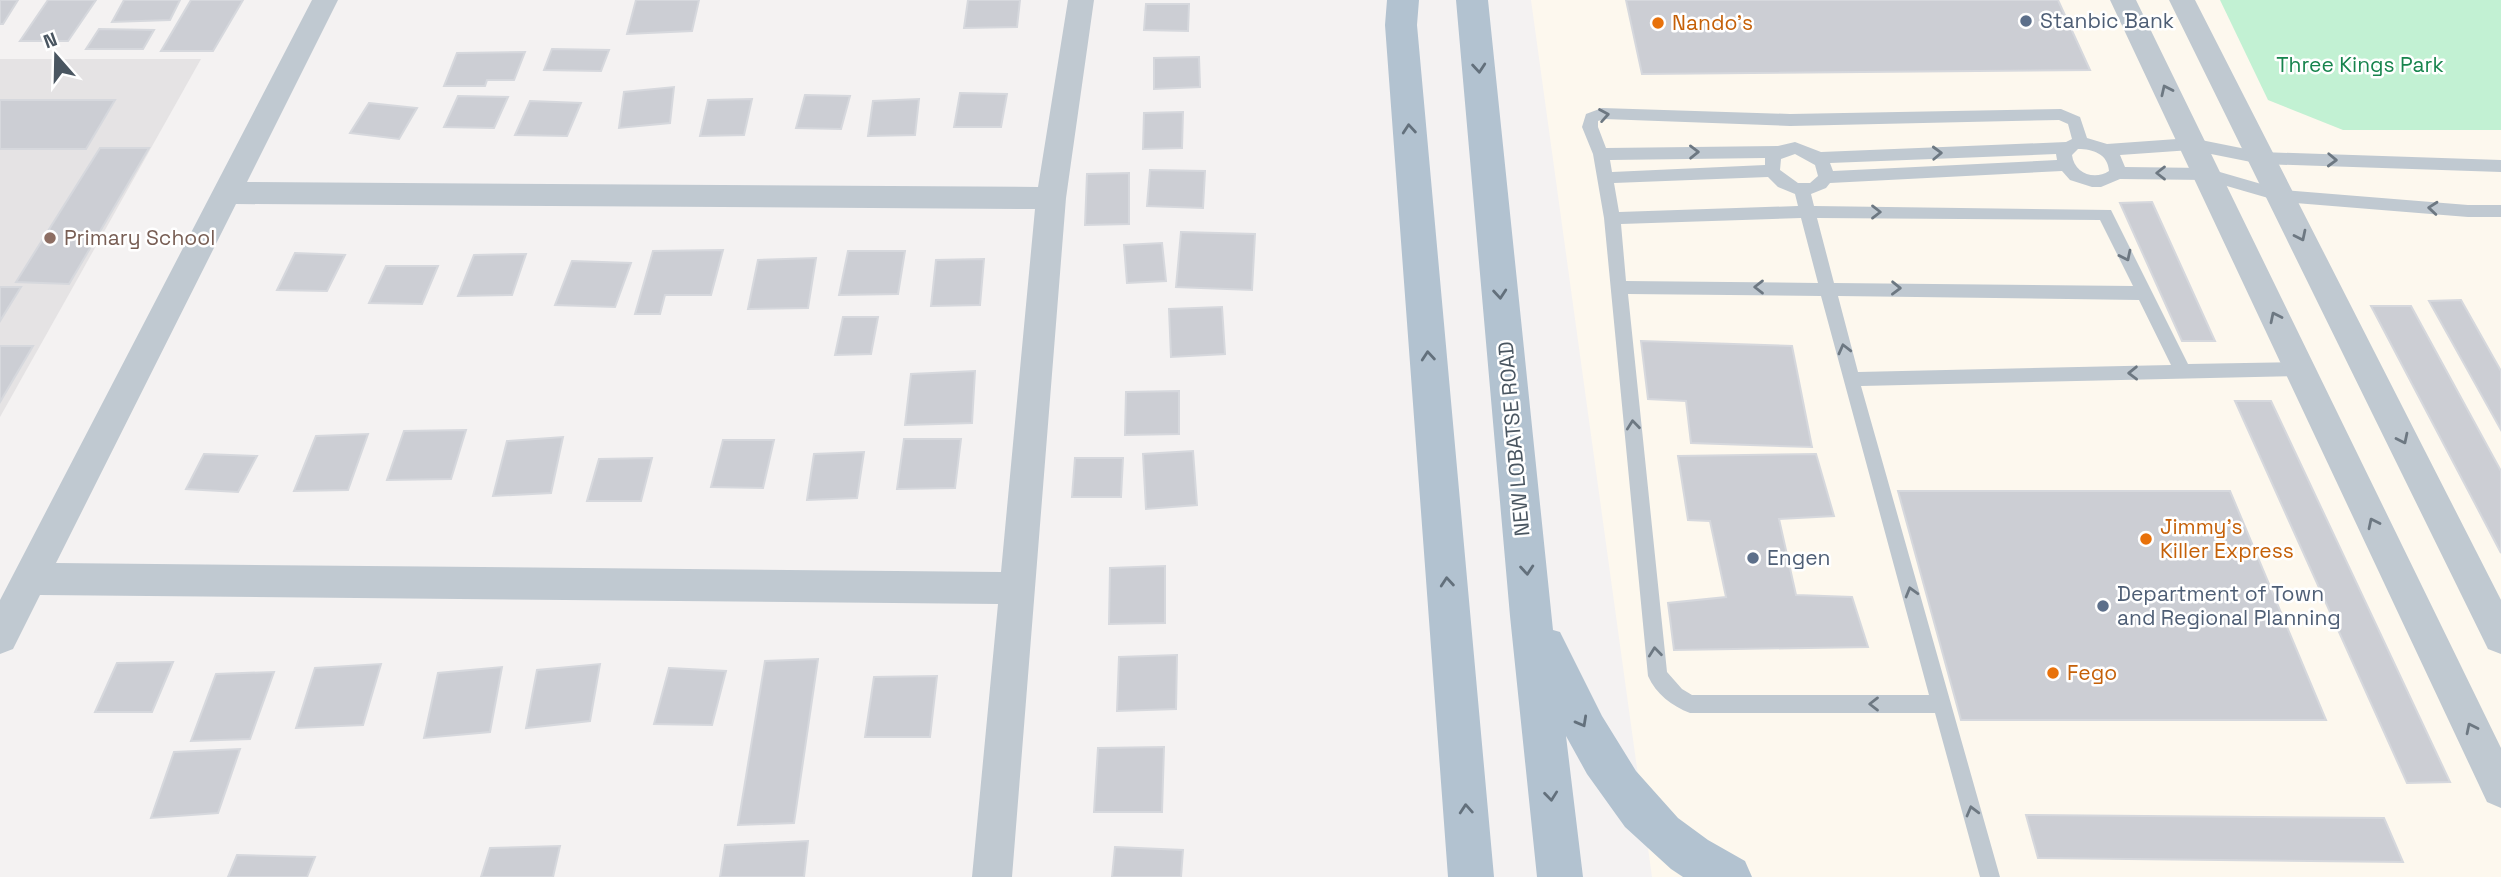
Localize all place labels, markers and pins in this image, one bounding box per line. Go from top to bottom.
place label: Stanbic Bank [2040,7,2174,34]
place label: Nando's [1672,9,1753,36]
marker: Stanbic Bank [2018,13,2034,29]
marker: Nando's [1650,15,1666,31]
place label: Primary School [64,224,215,251]
marker: Primary School [42,230,58,246]
place label: Jimmy's Killer Express [2160,513,2294,564]
marker: Jimmy's Killer Express [2138,531,2154,547]
place label: Engen [1767,544,1830,571]
marker: Engen [1745,550,1761,566]
place label: Department of Town and Regional Planning [2117,580,2341,631]
marker: Department of Town and Regional Planning [2095,598,2111,614]
place label: Fego [2067,659,2117,686]
marker: Fego [2045,665,2061,681]

